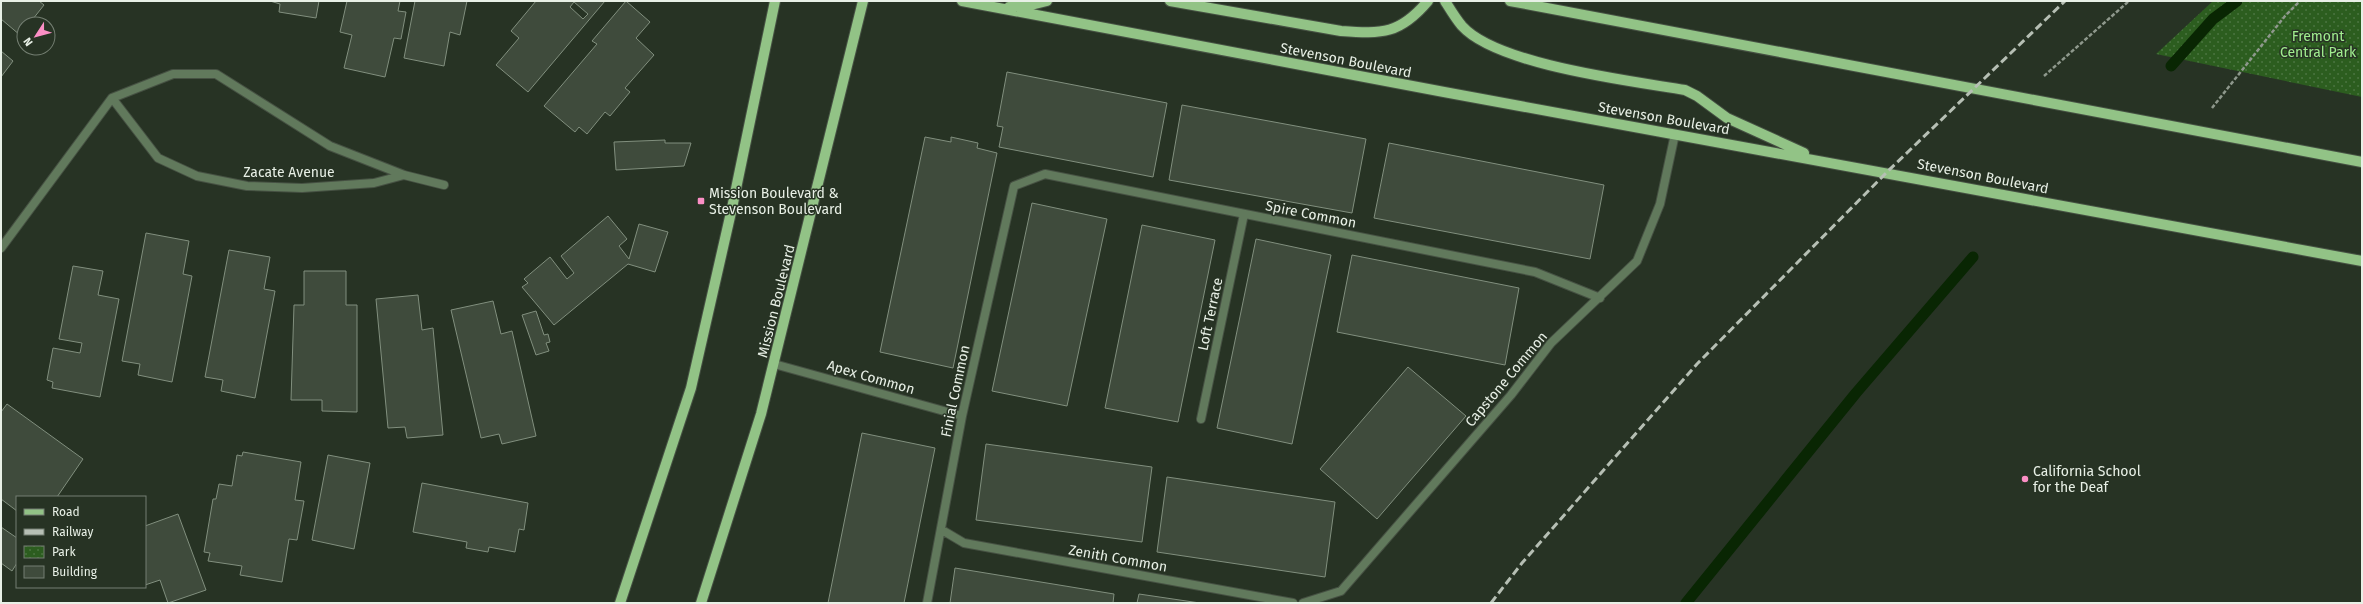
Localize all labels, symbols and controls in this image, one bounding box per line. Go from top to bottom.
north arrow [16,16,56,56]
park label: Fremont Central Park [2280,28,2357,61]
text: N [21,35,36,48]
street label: Stevenson Boulevard [1279,39,1413,82]
street label: Stevenson Boulevard [1597,99,1731,138]
street label: Stevenson Boulevard [1916,155,2050,198]
street label: Zacate Avenue [243,164,335,181]
place label: Mission Boulevard & Stevenson Boulevard [709,185,842,218]
marker: Mission Boulevard & Stevenson Boulevard [696,196,706,206]
street label: Spire Common [1264,197,1358,232]
street label: Mission Boulevard [754,243,799,359]
street label: Loft Terrace [1194,276,1227,352]
street label: Capstone Common [1462,328,1551,430]
street label: Finial Common [937,343,974,439]
street label: Apex Common [825,357,917,398]
place label: California School for the Deaf [2033,463,2141,496]
marker: California School for the Deaf [2020,474,2030,484]
legend [16,496,146,588]
text: Road [52,505,80,519]
text: Railway [52,525,93,539]
street label: Zenith Common [1067,541,1169,576]
text: Park [52,545,76,559]
text: Building [52,565,98,579]

